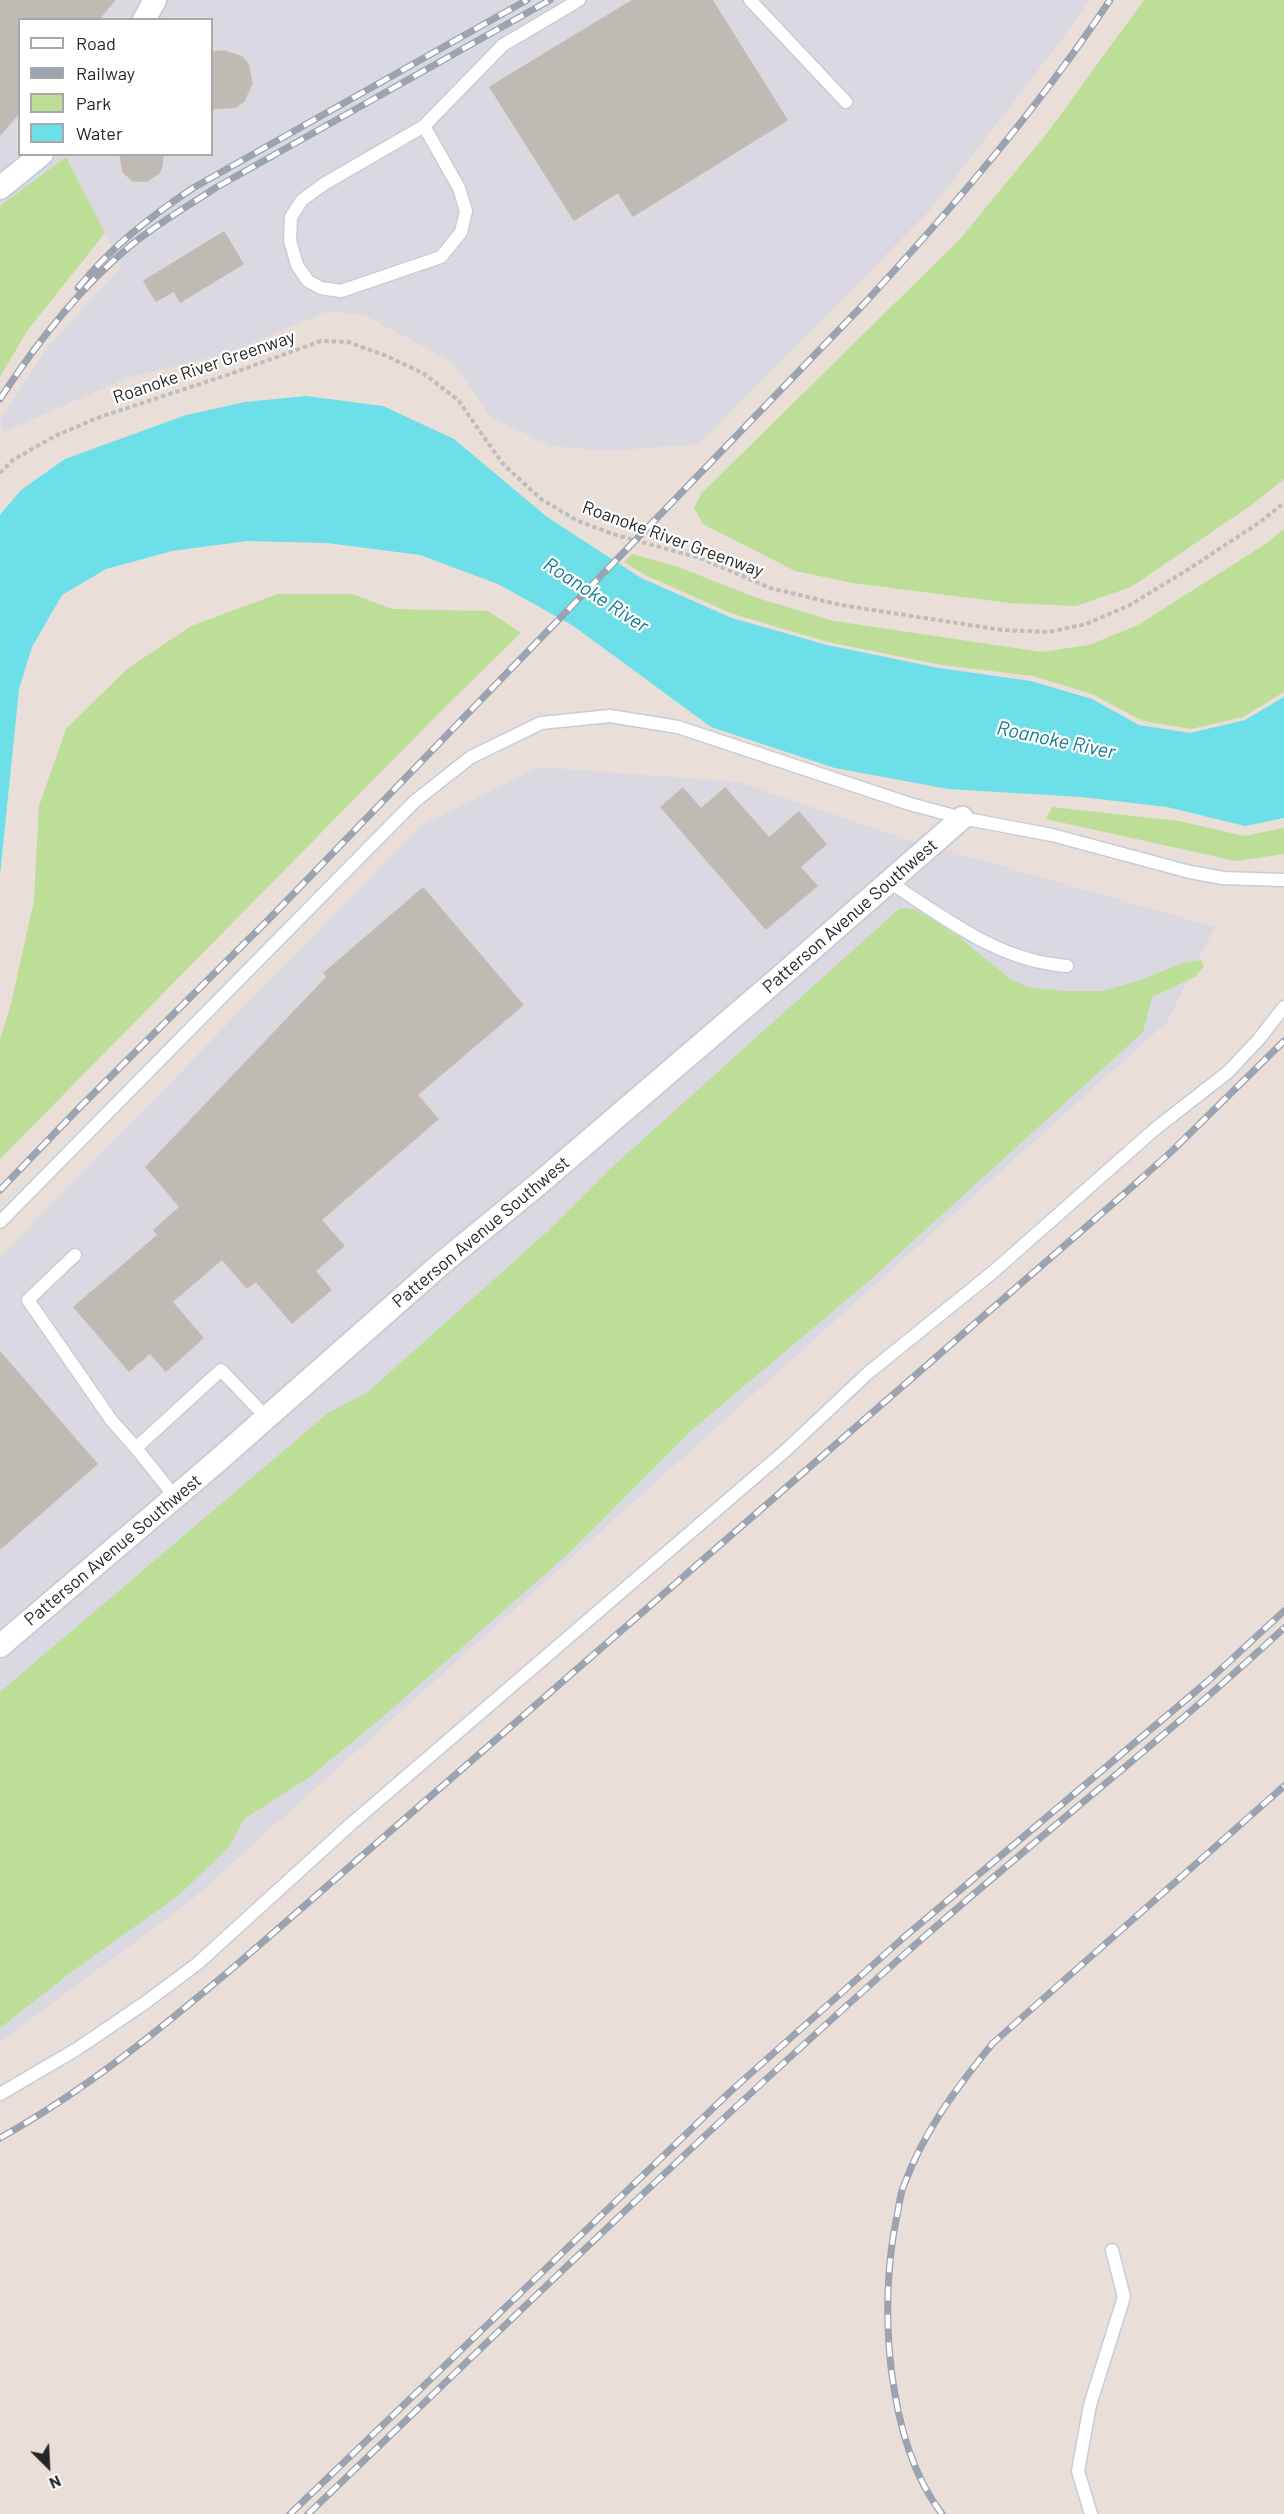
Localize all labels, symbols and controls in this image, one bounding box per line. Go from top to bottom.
legend [18,18,213,156]
text: Road [76,32,116,54]
text: Railway [76,62,135,84]
text: Park [76,92,111,114]
text: Water [76,122,123,144]
street label: Roanoke River Greenway [110,326,298,408]
street label: Roanoke River Greenway [579,496,767,582]
water label: Roanoke River [539,552,653,638]
water label: Roanoke River [995,716,1117,764]
street label: Patterson Avenue Southwest [758,834,942,998]
street label: Patterson Avenue Southwest [388,1152,574,1312]
street label: Patterson Avenue Southwest [20,1470,206,1630]
north arrow [18,2436,78,2496]
text: N [47,2472,64,2494]

